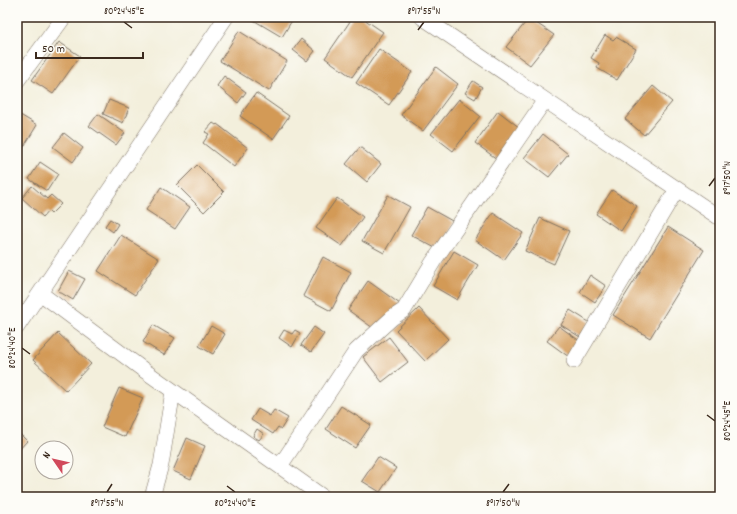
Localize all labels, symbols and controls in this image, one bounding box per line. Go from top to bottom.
text: 80°24'45"E [104,5,144,19]
text: 8°17'55"N [408,5,441,19]
scale bar [36,34,143,60]
text: 50 m [42,41,65,58]
text: 8°17'50"N [721,161,735,195]
text: 80°24'40"E [6,327,20,368]
text: 80°24'45"E [721,401,735,441]
north arrow [34,440,74,480]
text: N [39,448,56,462]
text: 8°17'55"N [91,497,124,511]
text: 80°24'40"E [215,497,256,511]
text: 8°17'50"N [486,497,520,511]

